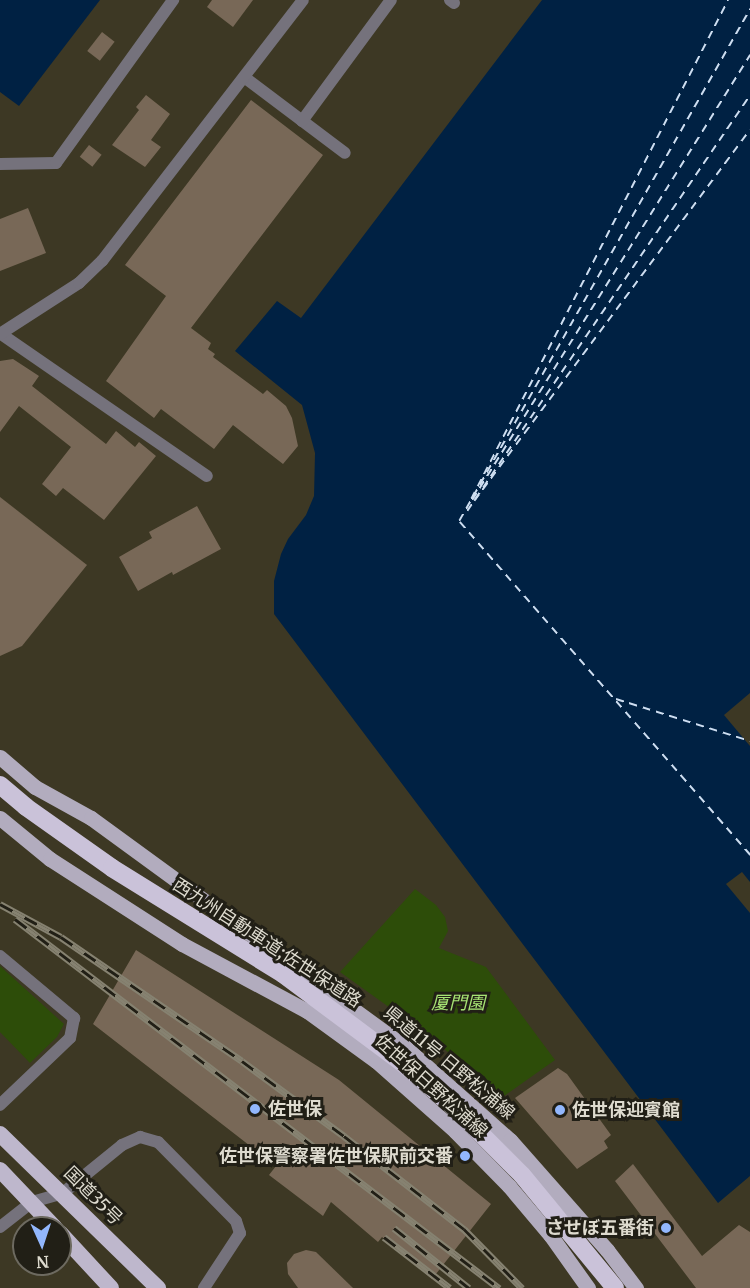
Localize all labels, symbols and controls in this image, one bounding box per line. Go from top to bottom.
street label: 西九州自動車道;佐世保道路 [169,874,365,1012]
park label: 厦門園 [431,992,485,1014]
street label: 県道11号 日野松浦線 [379,1002,519,1124]
street label: 佐世保日野松浦線 [370,1030,492,1142]
place label: 佐世保 [268,1098,322,1120]
place label: 佐世保迎賓館 [572,1099,680,1121]
marker: 佐世保 [246,1100,264,1118]
marker: 佐世保迎賓館 [553,1103,567,1117]
place label: 佐世保警察署佐世保駅前交番 [219,1145,453,1167]
marker: 佐世保警察署佐世保駅前交番 [458,1149,472,1163]
street label: 国道35号 [59,1162,127,1230]
north arrow [12,1216,72,1276]
place label: させぼ五番街 [546,1217,654,1239]
marker: させぼ五番街 [659,1221,673,1235]
text: N [36,1252,50,1272]

